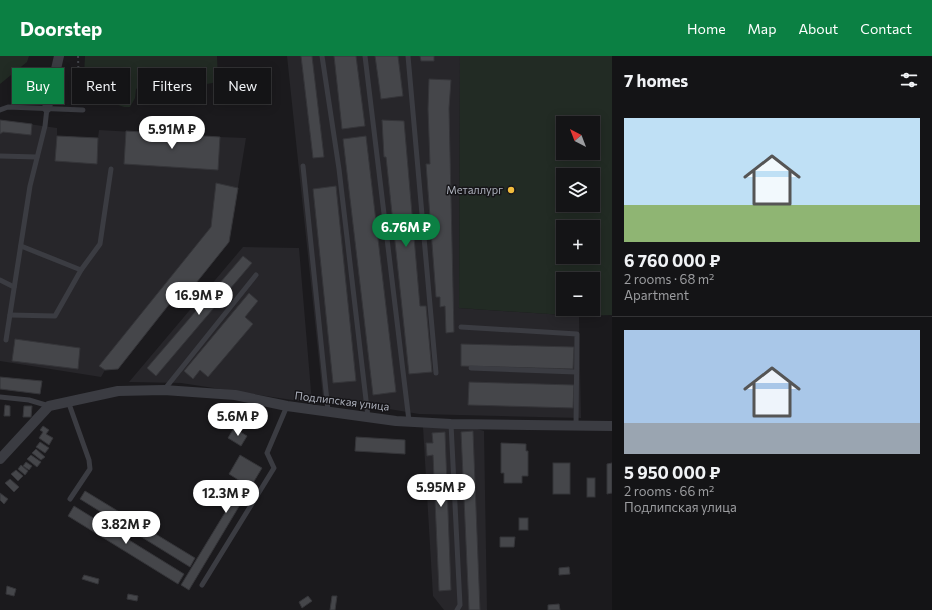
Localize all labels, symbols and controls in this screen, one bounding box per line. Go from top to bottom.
text: Doorstep [20,17,102,40]
text: Home [687,20,726,37]
text: Map [748,20,776,37]
text: About [798,20,838,37]
text: Contact [860,20,912,37]
chip: Buy [12,68,64,104]
chip: Rent [72,68,130,104]
chip: Filters [138,68,206,104]
chip: New [214,68,271,104]
icon: filters [898,69,920,91]
text: 7 homes [624,70,688,91]
pin: 5.91M ₽ [135,116,209,150]
north arrow [556,116,600,160]
map controls [556,116,600,316]
text: 5.91M ₽ [148,121,196,137]
icon: home [736,144,808,216]
button: layers [556,168,600,212]
place label: Металлург [446,183,503,196]
marker: Металлург [506,185,516,195]
pin: 6.76M ₽ [369,214,443,248]
text: 6.76M ₽ [381,219,431,235]
button: + [556,220,600,264]
text: 6 760 000 ₽ [624,250,720,271]
text: 2 rooms · 68 m² [624,271,714,287]
button: − [556,272,600,316]
pin: 16.9M ₽ [162,282,236,316]
text: 16.9M ₽ [175,287,223,303]
text: Apartment [624,287,689,303]
icon: home [736,356,808,428]
street label: Подлипская улица [294,388,390,413]
pin: 5.6M ₽ [205,403,271,437]
text: 5.6M ₽ [217,408,259,424]
text: 5 950 000 ₽ [624,462,720,483]
pin: 5.95M ₽ [404,474,478,508]
text: 5.95M ₽ [416,479,466,495]
pin: 12.3M ₽ [189,480,263,514]
text: 2 rooms · 66 m² [624,483,714,499]
text: 12.3M ₽ [202,485,250,501]
text: Подлипская улица [624,499,737,515]
pin: 3.82M ₽ [89,511,163,545]
text: 3.82M ₽ [101,516,151,532]

